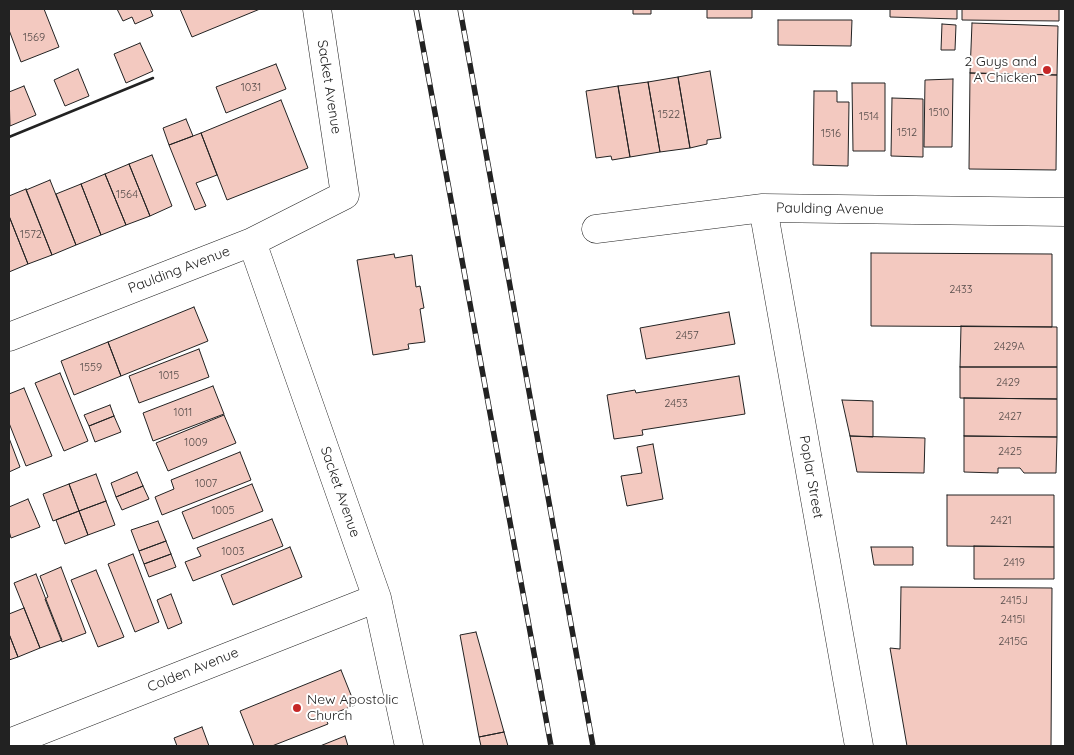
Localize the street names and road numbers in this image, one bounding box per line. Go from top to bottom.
street label: Sacket Avenue [313,39,345,135]
street label: Paulding Avenue [776,200,884,218]
street label: Paulding Avenue [126,243,232,297]
street label: Poplar Street [795,434,827,520]
street label: Sacket Avenue [317,444,363,540]
street label: Colden Avenue [145,644,241,696]

